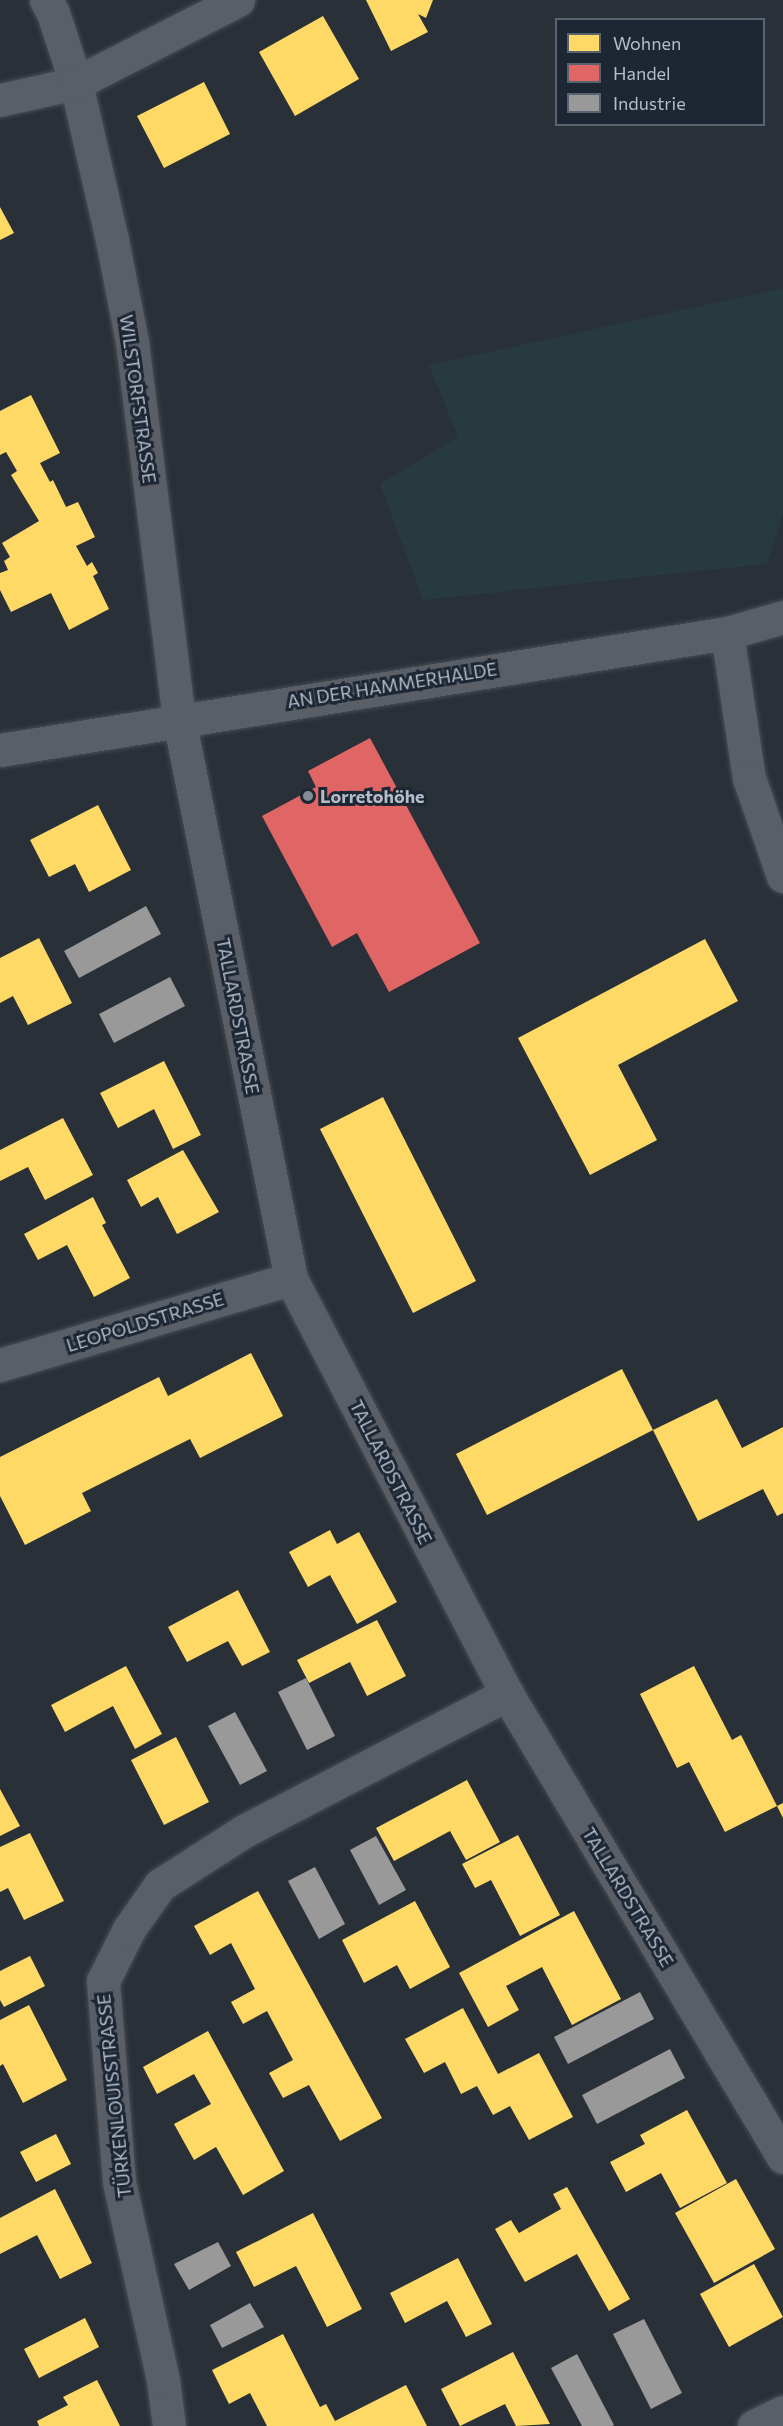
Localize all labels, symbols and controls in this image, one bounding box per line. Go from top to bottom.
legend [555,18,765,126]
text: Wohnen [613,32,681,54]
text: Handel [613,62,671,84]
text: Industrie [613,92,686,114]
street label: WILSTORFSTRASSE [115,313,161,485]
street label: AN DER HAMMERHALDE [286,658,498,712]
place label: Lorretohöhe [320,785,425,807]
marker: Lorretohöhe [301,789,315,803]
street label: TALLARDSTRASSE [212,936,264,1096]
street label: LEOPOLDSTRASSE [64,1288,226,1356]
street label: TALLARDSTRASSE [345,1396,437,1548]
street label: TALLARDSTRASSE [578,1823,678,1971]
street label: TÜRKENLOUISSTRASSE [93,1993,135,2199]

